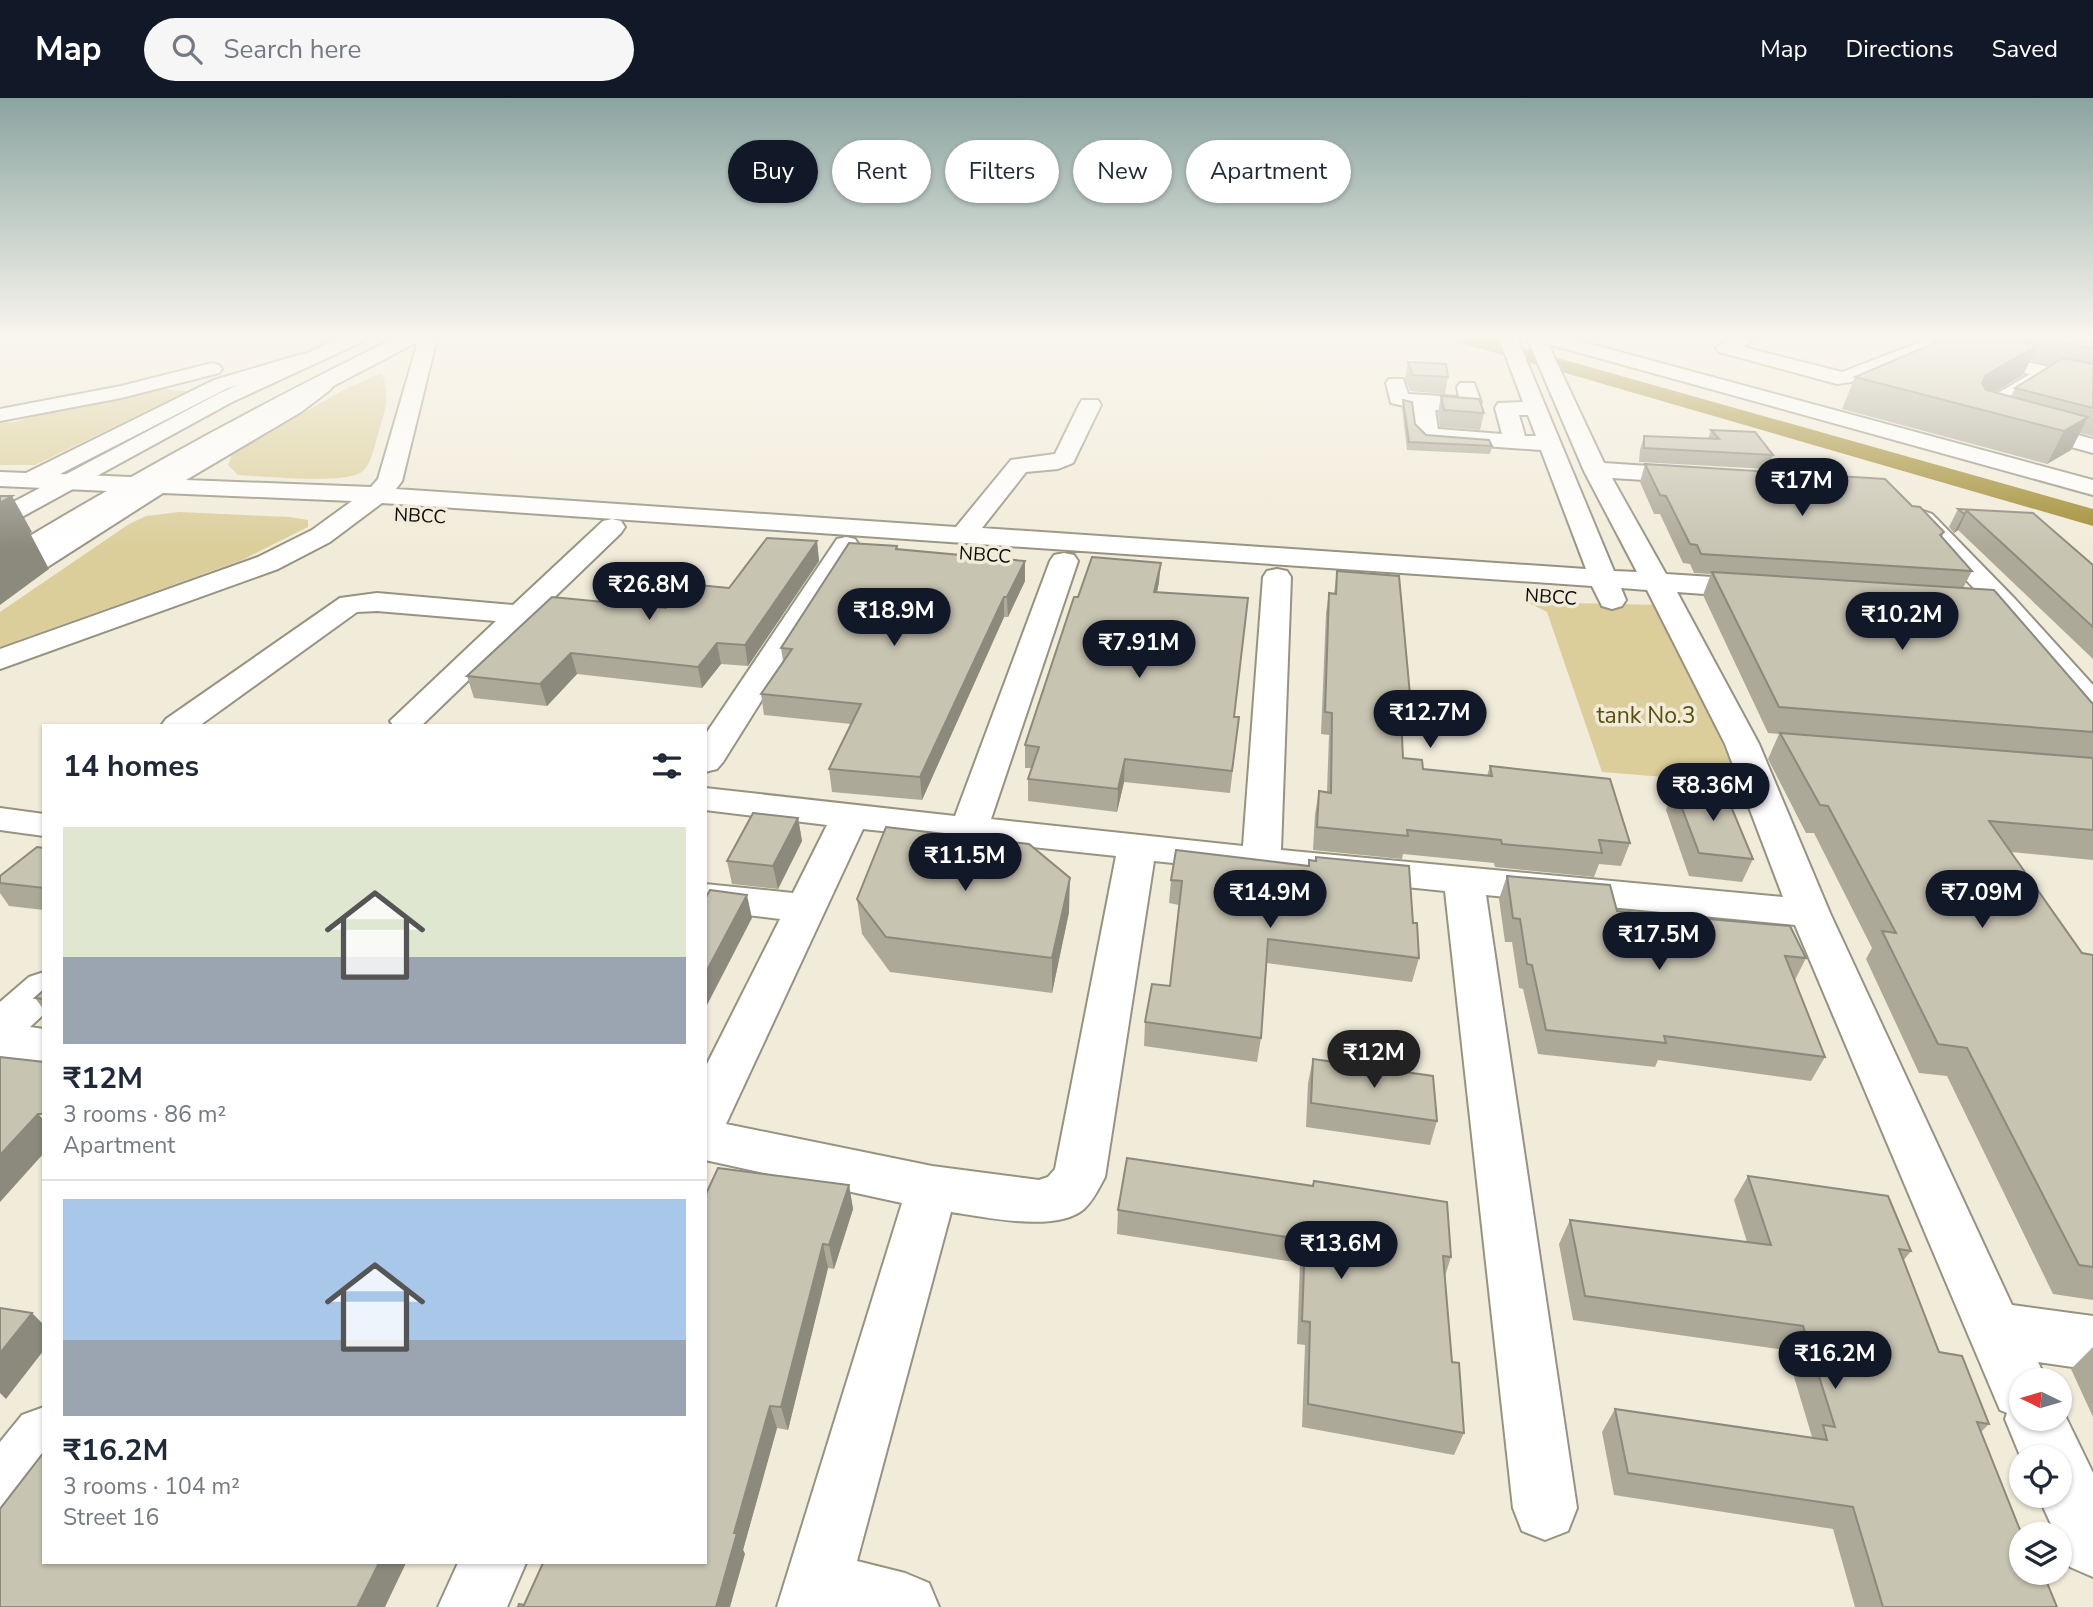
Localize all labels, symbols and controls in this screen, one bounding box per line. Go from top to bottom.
search box [144,18,634,81]
text: Map [35,27,102,72]
icon: search [168,30,206,68]
text: Search here [224,32,361,67]
text: Map [1760,33,1807,65]
text: Directions [1845,33,1954,65]
text: Saved [1992,33,2058,65]
chip: Buy [728,140,818,203]
chip: Rent [832,140,931,203]
chip: Filters [945,140,1059,203]
chip: New [1073,140,1172,203]
chip: Apartment [1186,140,1351,203]
pin: ₹17M [1761,458,1843,518]
text: ₹17M [1771,465,1833,496]
street label: NBCC [393,502,447,530]
street label: NBCC [958,540,1012,570]
pin: ₹26.8M [592,562,706,622]
text: ₹26.8M [609,569,689,600]
street label: NBCC [1524,582,1578,612]
pin: ₹18.9M [837,588,951,648]
pin: ₹10.2M [1845,592,1959,652]
text: ₹18.9M [854,595,934,626]
text: ₹10.2M [1862,599,1942,630]
pin: ₹7.91M [1082,620,1196,680]
text: ₹7.91M [1099,627,1179,658]
pin: ₹12.7M [1373,690,1487,750]
text: ₹12.7M [1390,697,1470,728]
park label: tank No.3 [1596,700,1696,731]
text: 14 homes [63,746,199,787]
icon: filters [648,747,686,785]
pin: ₹8.36M [1656,764,1770,823]
text: ₹8.36M [1673,770,1753,801]
pin: ₹11.5M [908,834,1022,893]
text: ₹11.5M [925,840,1005,871]
pin: ₹14.9M [1213,870,1327,930]
pin: ₹7.09M [1925,870,2039,930]
icon: home [312,872,438,998]
text: ₹14.9M [1230,877,1310,908]
text: ₹7.09M [1942,877,2022,908]
pin: ₹17.5M [1602,912,1716,972]
text: ₹17.5M [1619,919,1699,950]
pin: ₹12M [1333,1030,1415,1090]
text: ₹12M [1343,1037,1405,1068]
text: ₹12M [63,1058,143,1099]
text: 3 rooms · 86 m² [63,1099,226,1130]
text: Apartment [63,1130,175,1161]
pin: ₹13.6M [1284,1222,1398,1281]
text: ₹13.6M [1301,1228,1381,1259]
icon: home [312,1244,438,1370]
pin: ₹16.2M [1778,1332,1892,1391]
text: ₹16.2M [1795,1338,1875,1369]
north arrow [2009,1368,2072,1432]
map controls [2009,1368,2072,1585]
text: ₹16.2M [63,1430,168,1471]
button: locate [2009,1445,2072,1508]
text: 3 rooms · 104 m² [63,1471,240,1502]
text: Street 16 [63,1502,159,1533]
button: layers [2009,1522,2072,1585]

